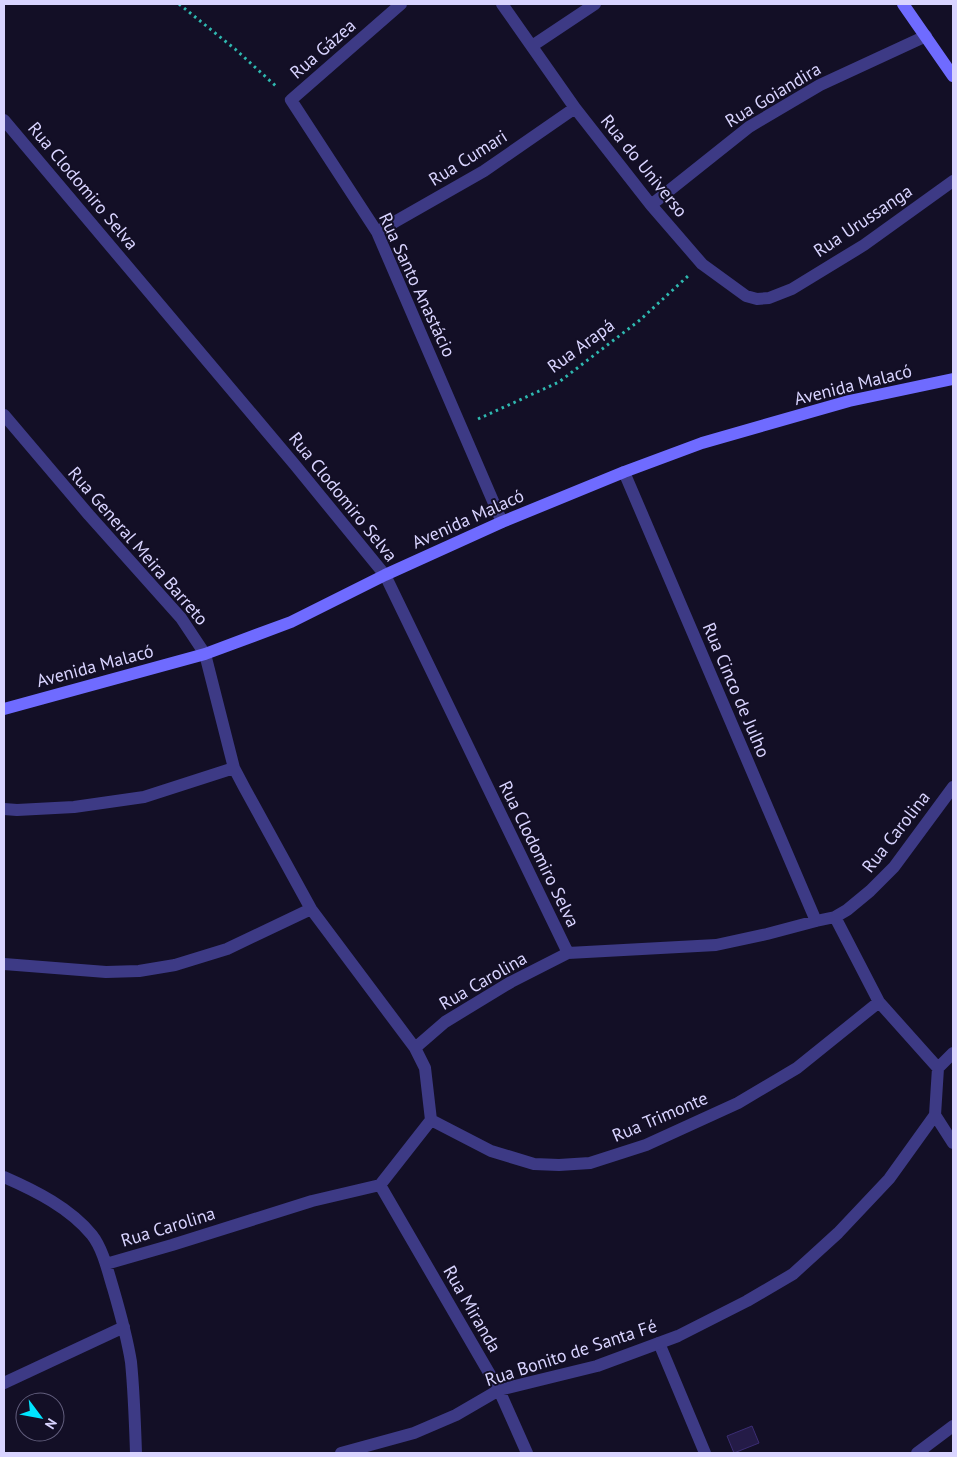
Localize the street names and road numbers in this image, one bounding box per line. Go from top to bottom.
street label: Rua Gázea [285,14,360,83]
street label: Rua Goiandira [721,57,825,132]
street label: Rua do Universo [596,110,693,222]
street label: Rua Clodomiro Selva [23,117,144,254]
street label: Rua Cumari [424,124,511,191]
street label: Rua Urussanga [809,179,916,262]
street label: Rua Santo Anastácio [374,209,461,361]
street label: Rua Arapá [543,313,619,378]
street label: Avenida Malacó [792,359,914,410]
street label: Rua Clodomiro Selva [284,427,403,566]
street label: Rua General Meira Barreto [63,462,214,630]
street label: Avenida Malacó [408,484,527,554]
street label: Rua Cinco de Julho [698,619,775,761]
street label: Avenida Malacó [34,639,156,692]
street label: Rua Clodomiro Selva [494,777,585,931]
street label: Rua Carolina [857,786,935,877]
street label: Rua Carolina [435,946,531,1015]
street label: Rua Trimonte [609,1086,711,1147]
street label: Rua Carolina [118,1201,218,1252]
street label: Rua Miranda [438,1261,507,1356]
street label: Rua Bonito de Santa Fé [482,1314,660,1391]

